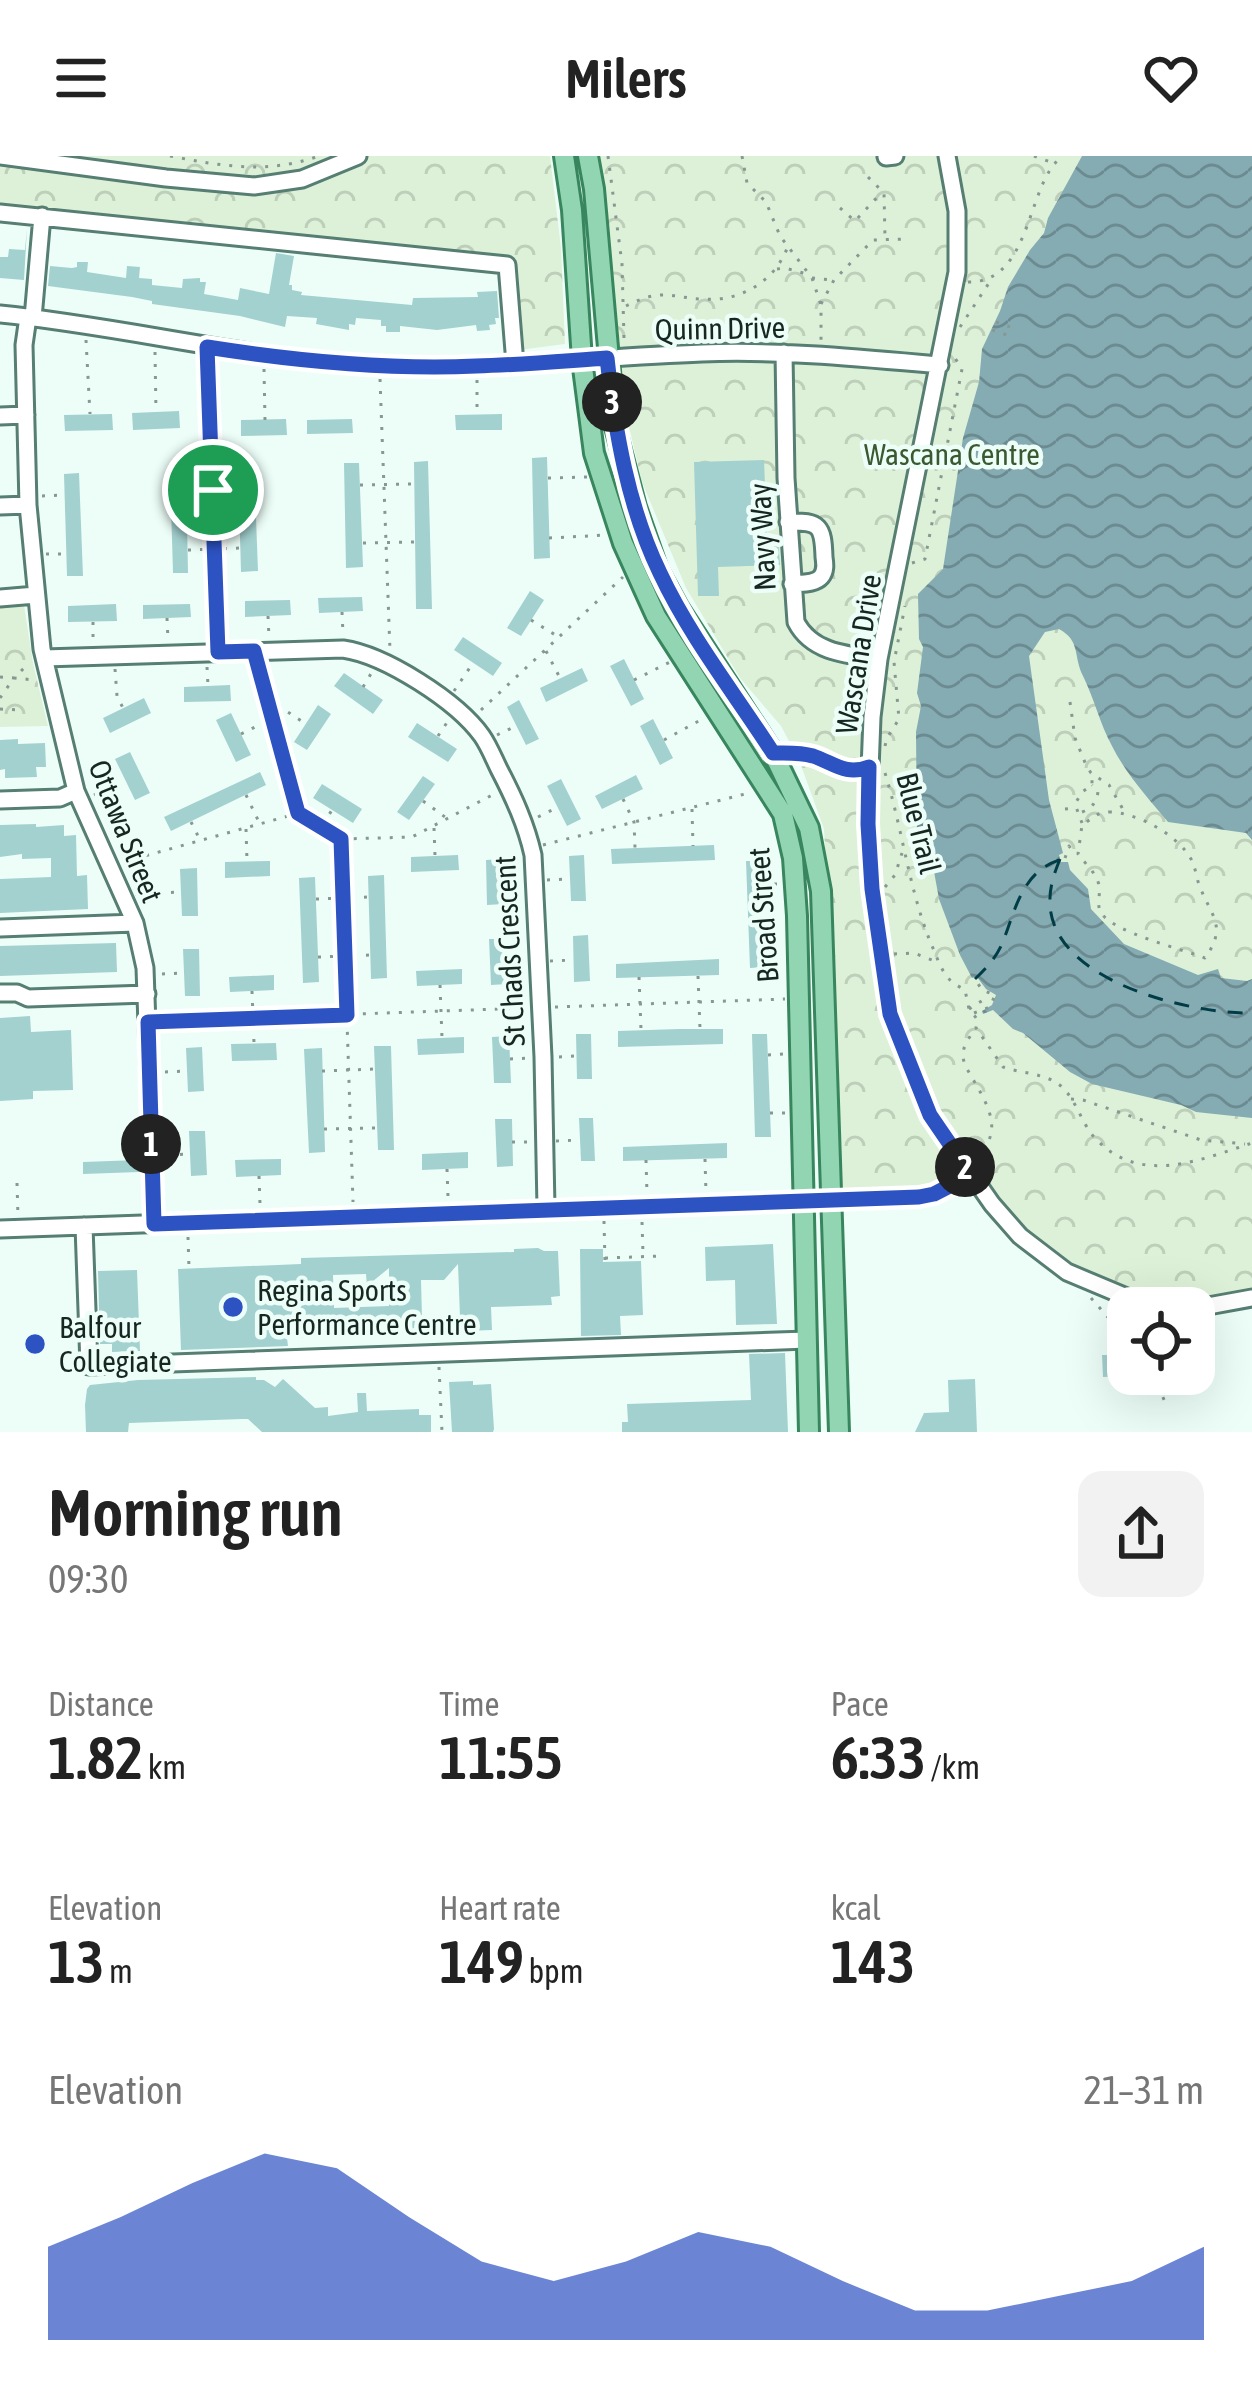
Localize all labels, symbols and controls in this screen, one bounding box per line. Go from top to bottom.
icon: menu [48,45,114,111]
icon: heart [1138,45,1204,111]
text: Milers [565,48,687,109]
street label: Quinn Drive [655,310,785,346]
pin: 3 [582,372,642,432]
text: 3 [604,383,620,421]
park label: Wascana Centre [864,437,1040,471]
pin [162,439,264,541]
icon: arrive [180,457,246,523]
street label: Navy Way [742,482,782,592]
street label: Wascana Drive [829,572,887,736]
street label: Ottawa Street [82,755,170,907]
street label: Blue Trail [890,769,948,877]
street label: Broad Street [741,846,785,984]
street label: St Chads Crescent [487,855,531,1047]
pin: 1 [121,1114,181,1174]
text: 1 [143,1125,159,1163]
pin: 2 [935,1137,995,1197]
text: 2 [957,1148,973,1186]
place label: Regina Sports Performance Centre [257,1273,477,1341]
map controls [1107,1287,1215,1395]
button: locate [1107,1287,1215,1395]
marker: Regina Sports Performance Centre [220,1294,246,1320]
place label: Balfour Collegiate [59,1310,172,1378]
marker: Balfour Collegiate [22,1331,48,1357]
button: share [1078,1471,1204,1597]
text: Morning run [48,1474,343,1550]
text: 09:30 [48,1557,128,1601]
text: Distance [48,1685,154,1723]
text: Time [439,1685,500,1723]
text: Pace [831,1685,889,1723]
text: 1.82 [48,1723,143,1792]
text: 11:55 [439,1723,563,1792]
text: 6:33 [831,1723,926,1792]
text: km [143,1748,186,1786]
text: /km [926,1748,980,1786]
text: Elevation [48,1889,162,1927]
text: Heart rate [439,1889,561,1927]
text: kcal [831,1889,881,1927]
text: 13 [48,1927,104,1996]
text: 149 [439,1927,524,1996]
text: 143 [831,1927,915,1996]
text: m [104,1952,133,1990]
text: bpm [524,1952,584,1990]
text: Elevation [48,2068,183,2112]
text: 21–31 m [1084,2068,1204,2112]

